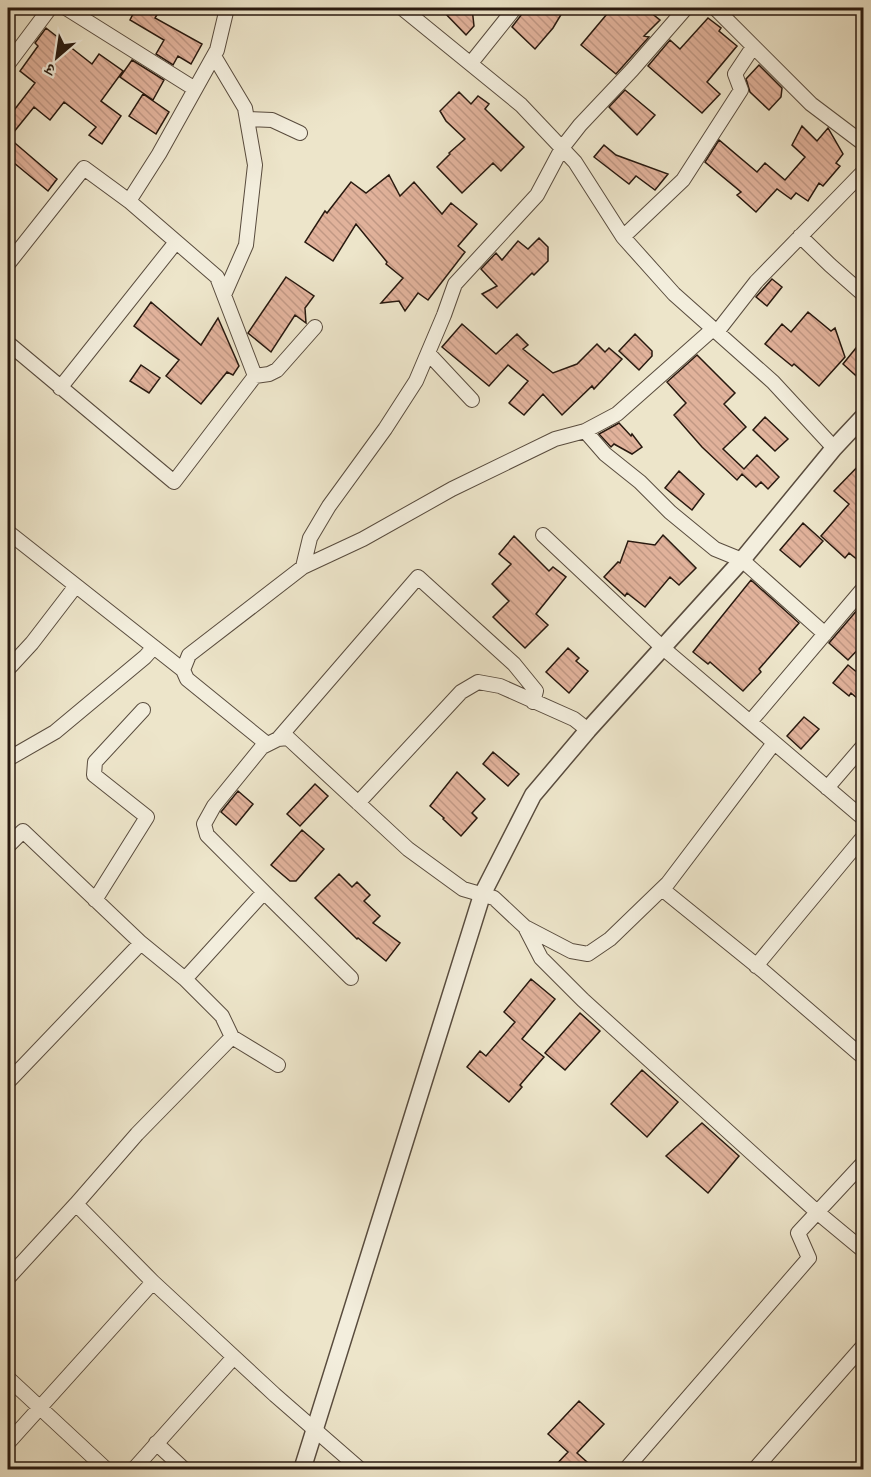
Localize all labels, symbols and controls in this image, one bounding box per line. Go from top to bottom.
north arrow [27,27,87,87]
text: उ [40,55,61,80]

